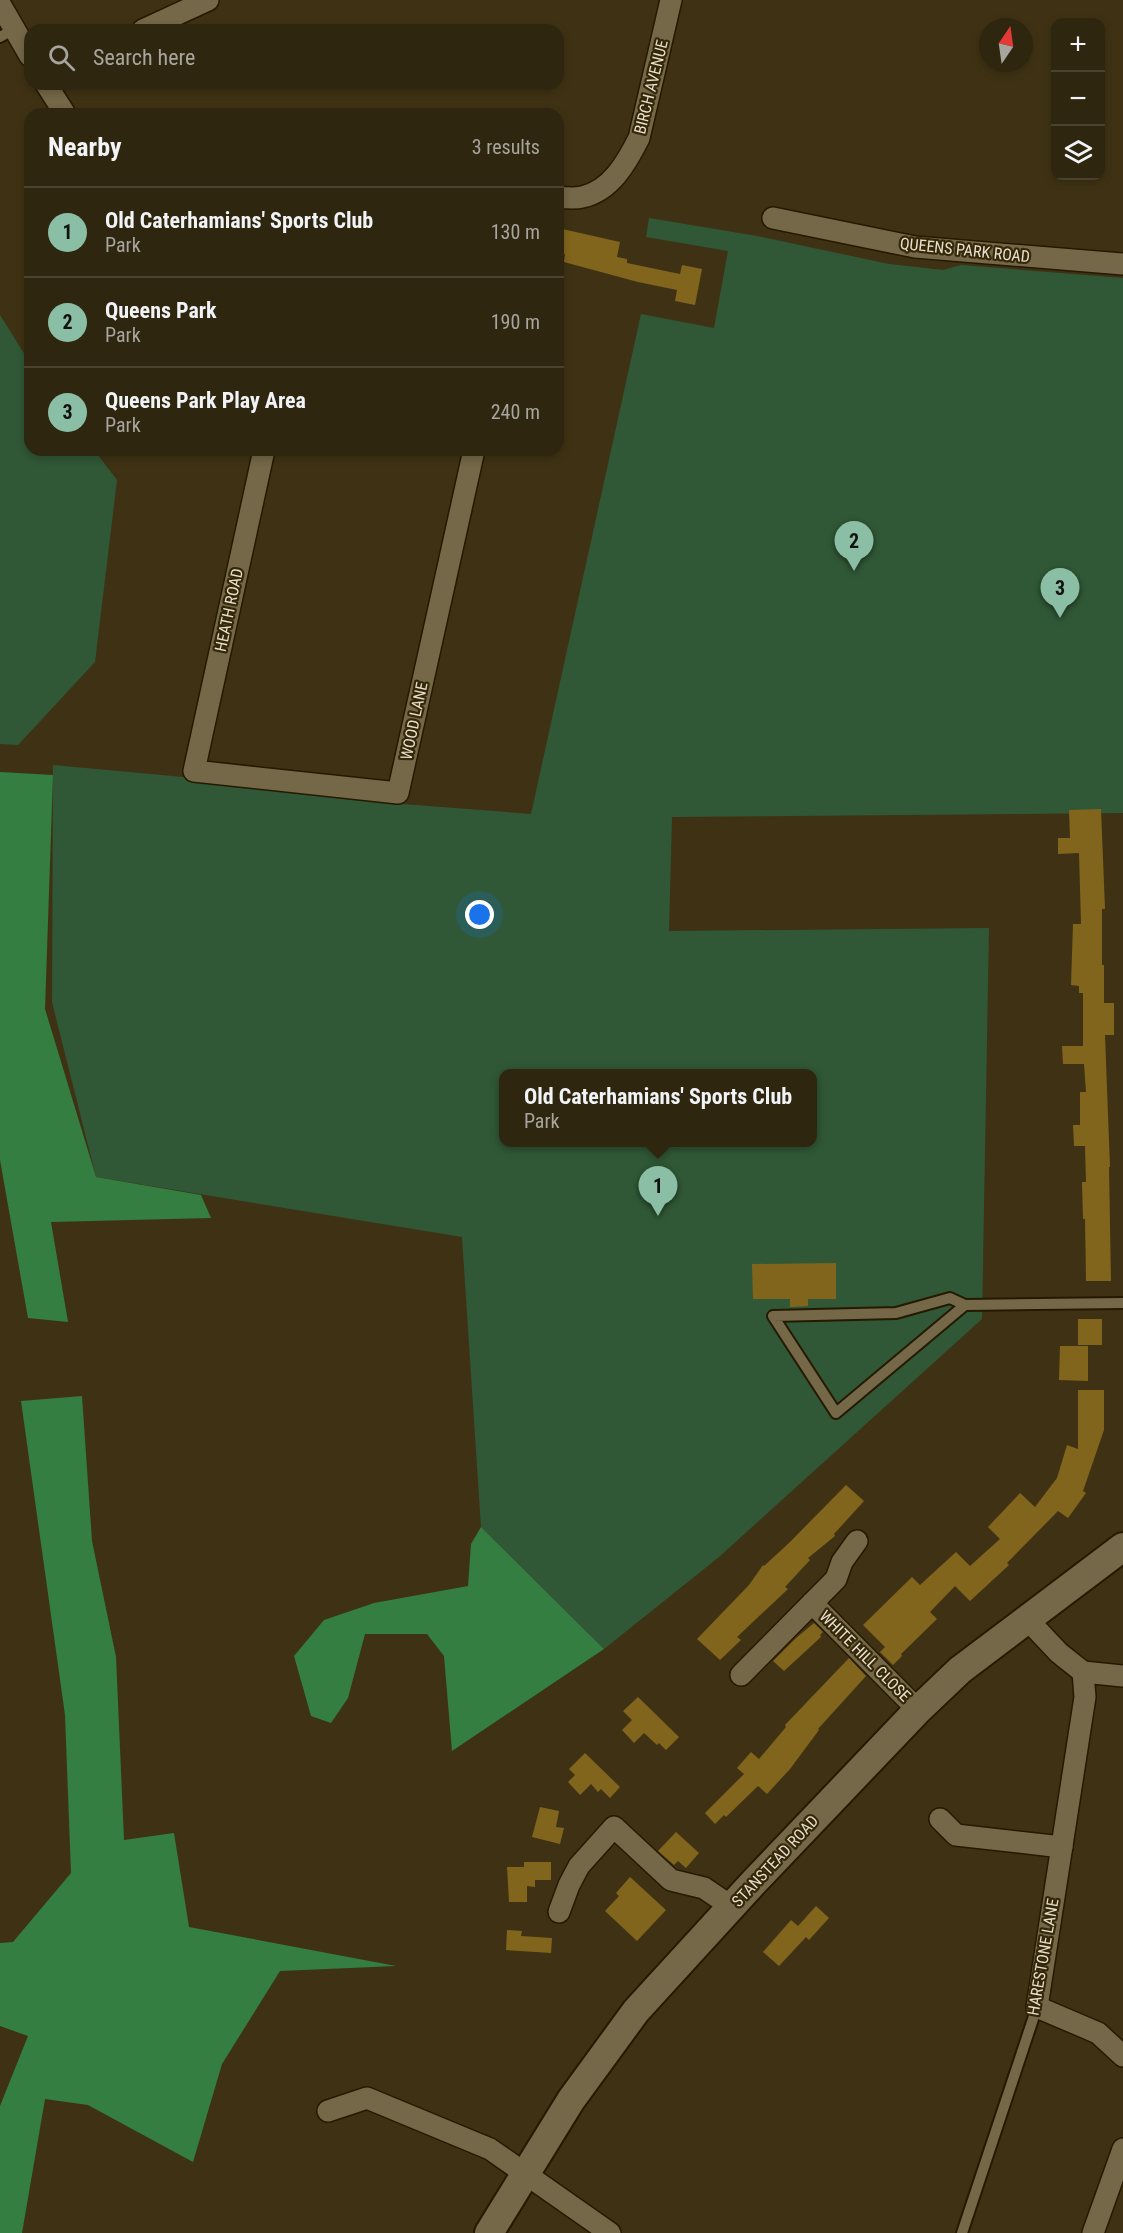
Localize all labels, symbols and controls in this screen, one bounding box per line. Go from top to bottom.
north arrow [979,18,1033,72]
map controls [1051,18,1105,180]
button: + [1051,18,1105,72]
search box [24,24,564,90]
street label: BIRCH AVENUE [630,38,672,136]
icon: search [45,41,78,74]
text: Search here [93,45,195,70]
button: − [1051,72,1105,126]
button: layers [1051,126,1105,180]
text: Nearby [48,132,122,162]
text: 3 results [472,135,540,159]
text: Old Caterhamians' Sports Club [105,208,373,233]
text: 1 [62,220,73,244]
text: 130 m [491,220,540,244]
text: Park [105,233,141,257]
street label: QUEENS PARK ROAD [899,234,1031,266]
text: Queens Park [105,298,217,323]
text: 2 [62,310,73,334]
text: 190 m [491,310,540,334]
text: Park [105,323,141,347]
text: Queens Park Play Area [105,388,306,413]
text: 3 [62,400,73,424]
text: 240 m [491,400,540,424]
text: Park [105,413,141,437]
pin: 2 [834,522,874,571]
street label: HEATH ROAD [211,567,247,653]
pin: 3 [1040,568,1080,618]
street label: WOOD LANE [396,680,432,762]
your location [465,900,494,929]
popup [499,1069,817,1147]
text: Old Caterhamians' Sports Club [524,1084,792,1109]
text: Park [524,1109,560,1133]
pin: 1 [638,1166,678,1216]
street label: WHITE HILL CLOSE [816,1607,914,1705]
street label: STANSTEAD ROAD [728,1811,822,1911]
street label: HARESTONE LANE [1023,1897,1063,2017]

